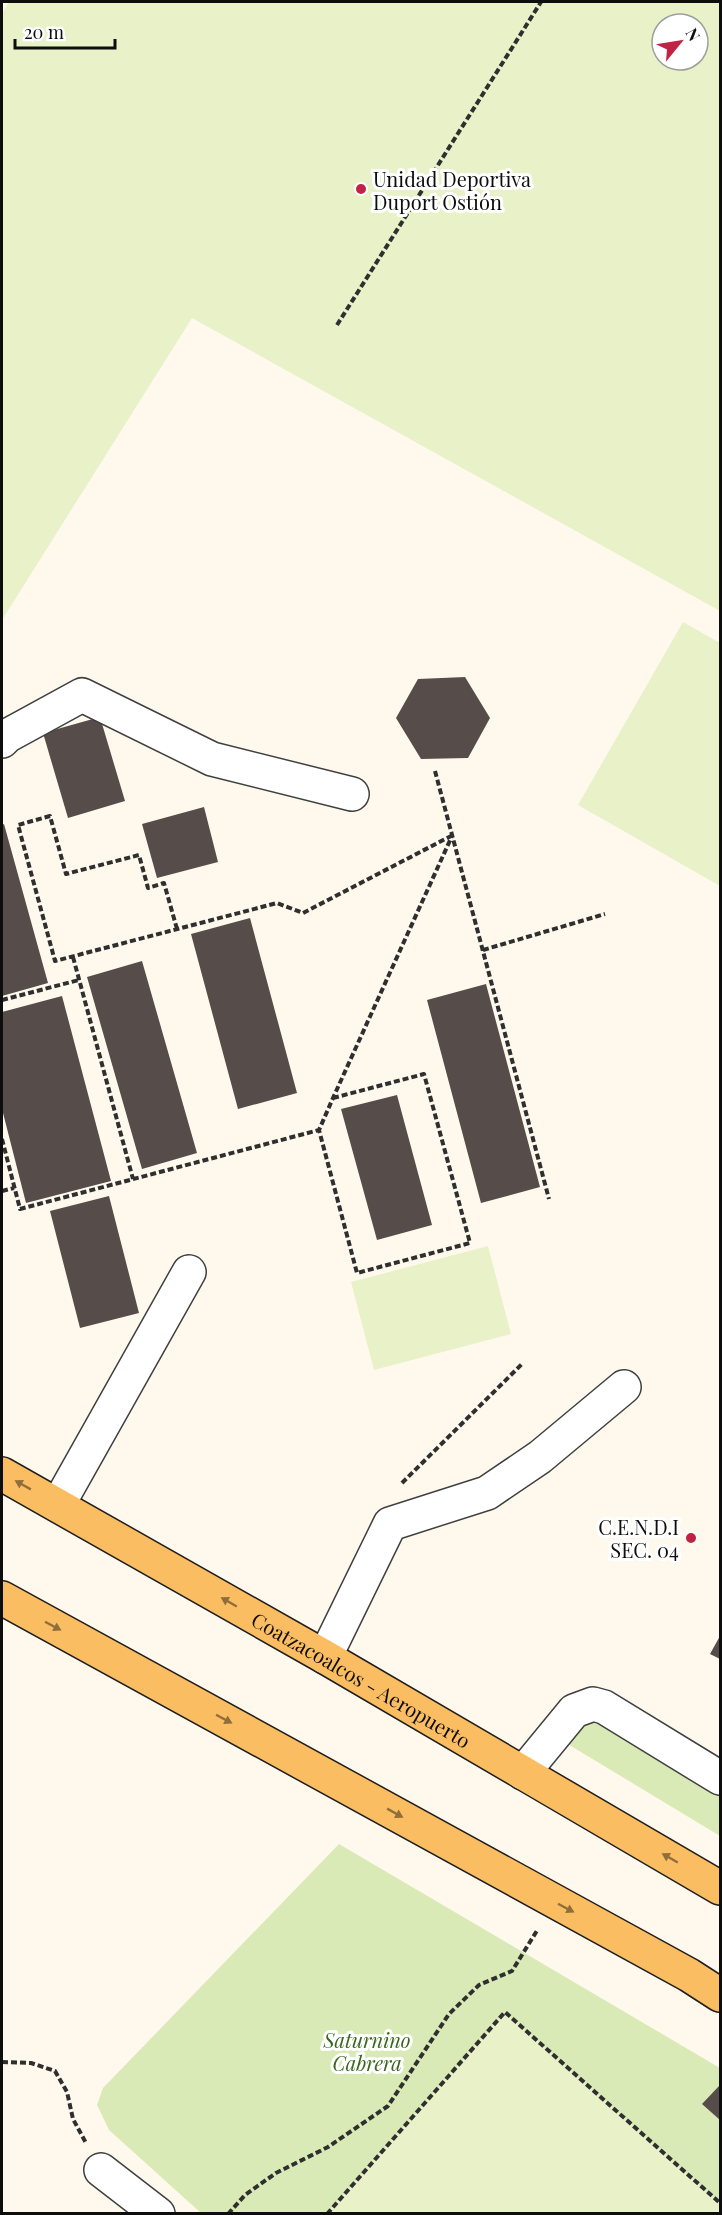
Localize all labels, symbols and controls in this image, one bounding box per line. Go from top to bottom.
scale bar [15,12,116,50]
north arrow [650,12,710,72]
text: 20 m [24,20,64,44]
text: N [681,24,706,45]
place label: Unidad Deportiva Duport Ostión [373,165,531,215]
marker: Unidad Deportiva Duport Ostión [354,182,368,196]
one-way arrow [14,1481,31,1491]
place label: C.E.N.D.I SEC. 04 [598,1513,679,1563]
marker: C.E.N.D.I SEC. 04 [684,1531,698,1545]
one-way arrow [220,1597,237,1607]
street label: Coatzacoalcos - Aeropuerto [247,1605,476,1753]
one-way arrow [45,1621,62,1631]
one-way arrow [216,1714,233,1724]
one-way arrow [387,1808,404,1818]
one-way arrow [661,1853,678,1863]
one-way arrow [557,1903,574,1913]
park label: Saturnino Cabrera [322,2026,411,2076]

